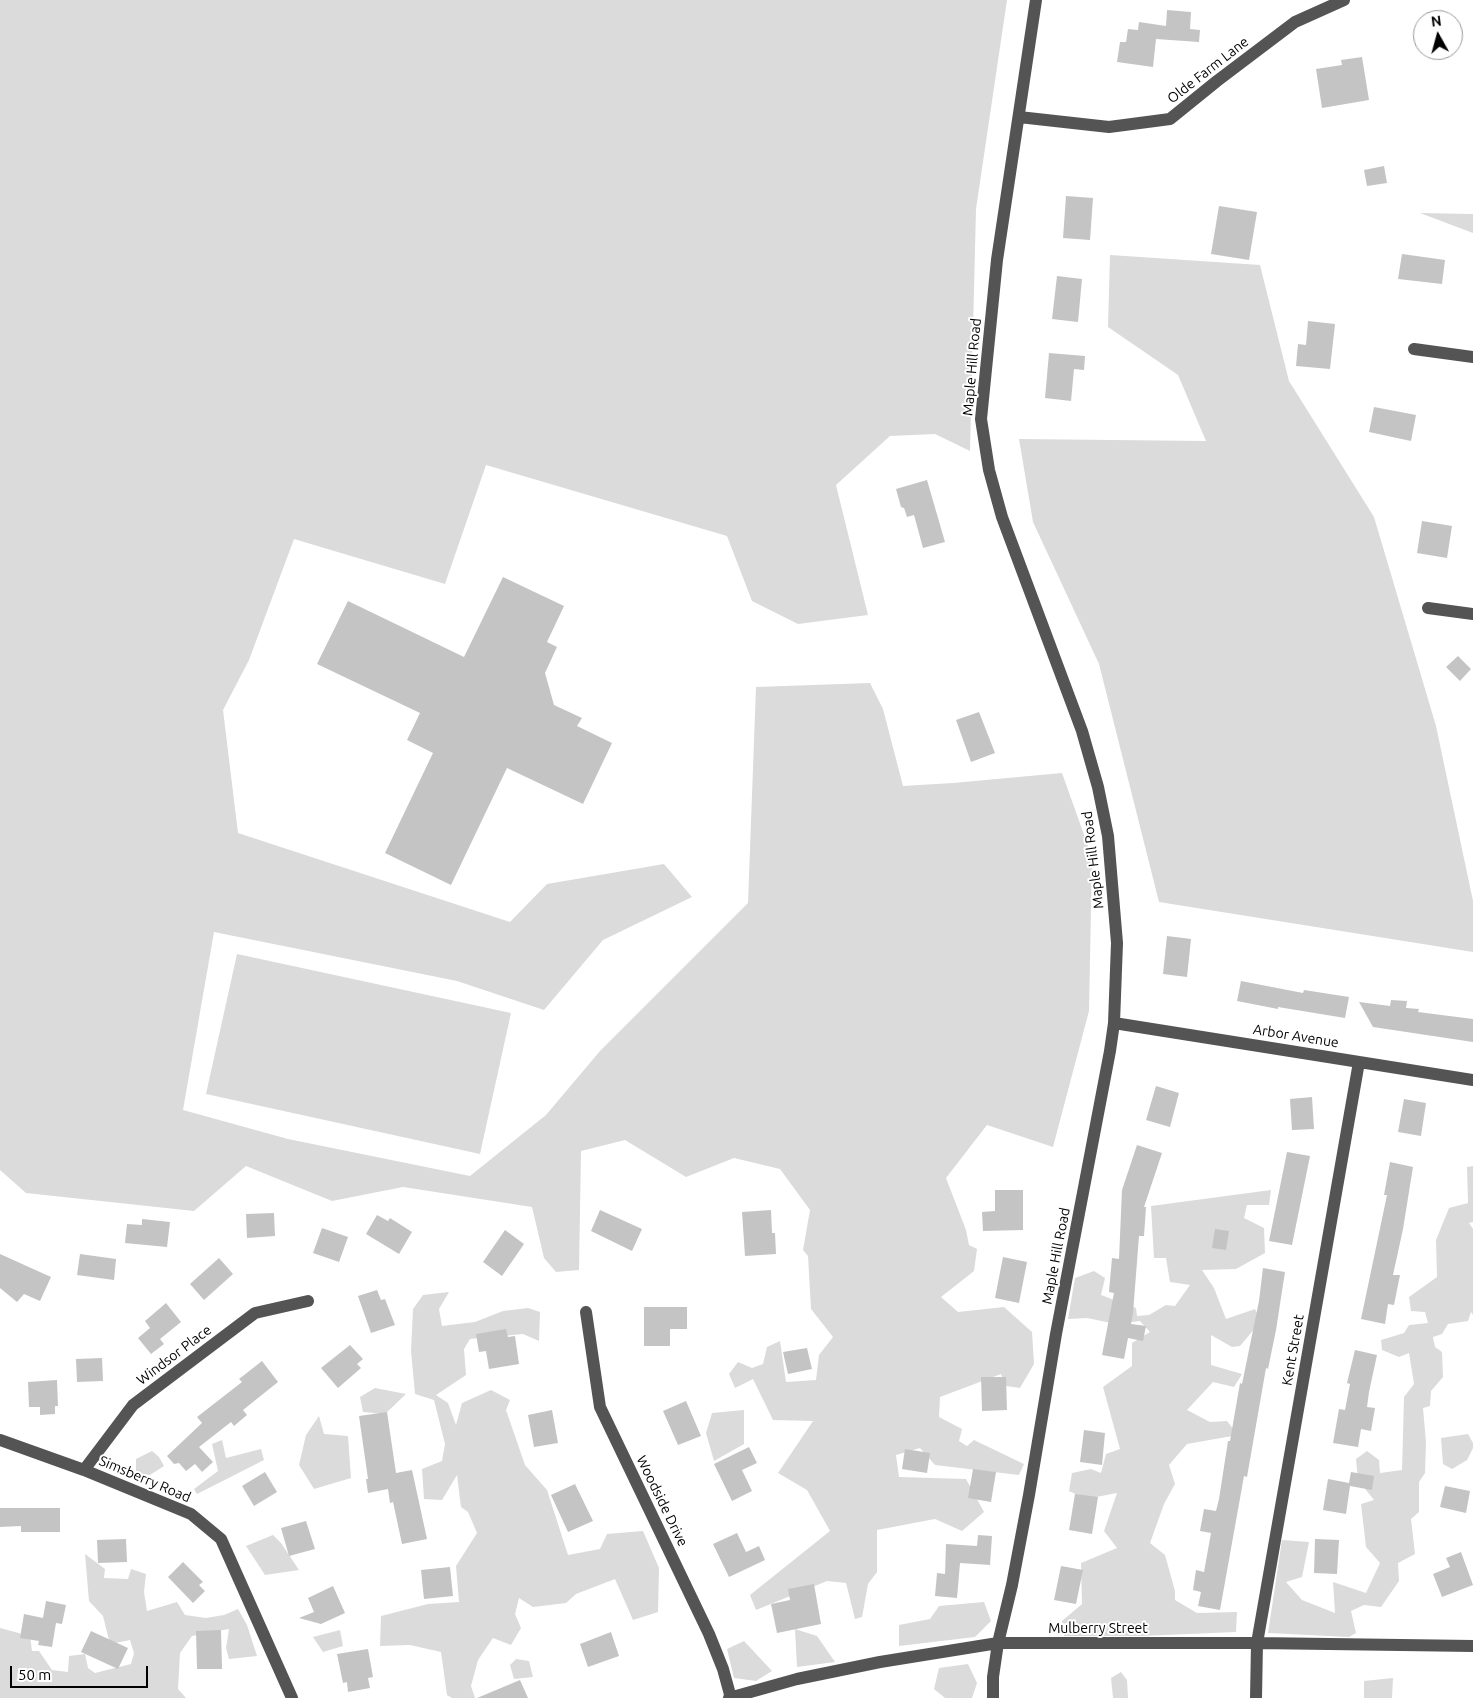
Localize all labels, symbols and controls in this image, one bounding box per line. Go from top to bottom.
north arrow [1413,10,1463,60]
text: N [1430,13,1442,30]
street label: Olde Farm Lane [1164,33,1252,107]
street label: Maple Hill Road [959,317,985,417]
street label: Maple Hill Road [1079,810,1107,910]
street label: Arbor Avenue [1252,1021,1340,1051]
street label: Maple Hill Road [1038,1206,1074,1306]
street label: Kent Street [1278,1313,1308,1387]
street label: Windsor Place [133,1321,215,1389]
street label: Simsberry Road [97,1452,193,1506]
street label: Woodside Drive [633,1453,691,1549]
street label: Mulberry Street [1048,1620,1148,1636]
scale bar [12,1656,150,1688]
text: 50 m [18,1666,51,1683]

